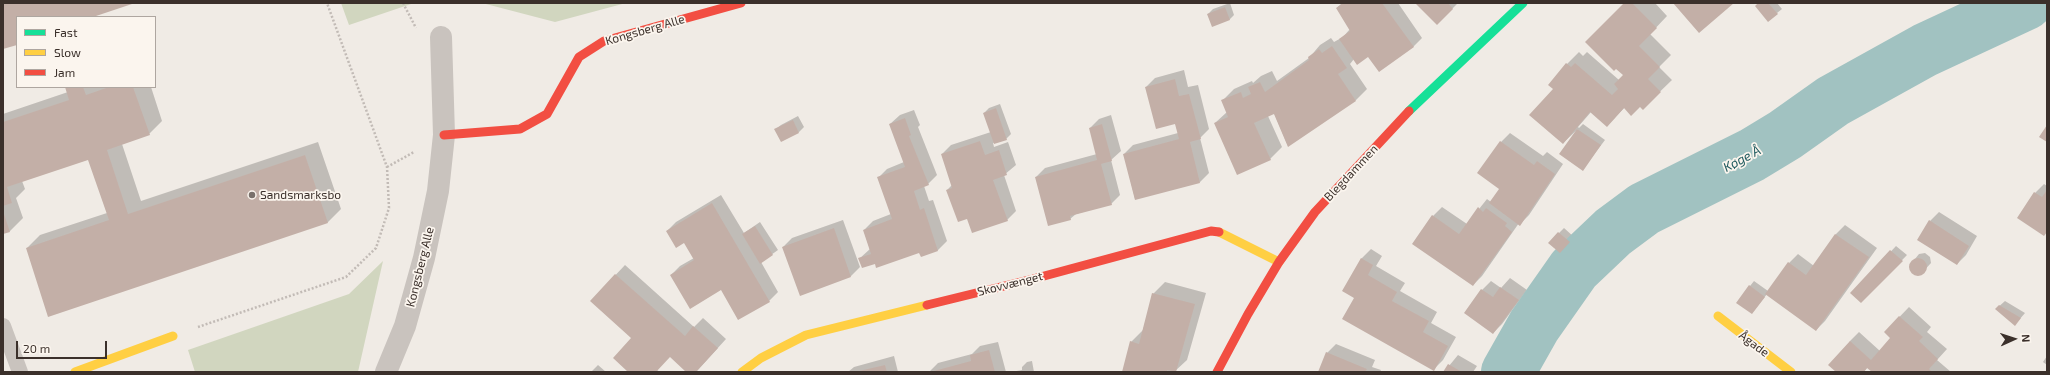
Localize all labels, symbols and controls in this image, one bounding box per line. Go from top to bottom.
street label: Kongsberg Alle [604,12,686,48]
legend [16,16,156,88]
text: Fast [54,25,77,39]
text: Slow [54,45,81,59]
text: Jam [54,65,75,79]
street label: Blegdammen [1321,142,1381,204]
water label: Køge Å [1720,143,1764,175]
place label: Sandsmarksbo [260,188,341,202]
marker: Sandsmarksbo [247,190,257,200]
street label: Kongsberg Alle [403,225,437,309]
street label: Skovvænget [976,269,1044,299]
north arrow [1994,319,2034,359]
street label: Ågade [1736,328,1772,360]
scale bar [18,333,109,359]
text: N [2020,334,2033,343]
text: 20 m [23,341,50,355]

